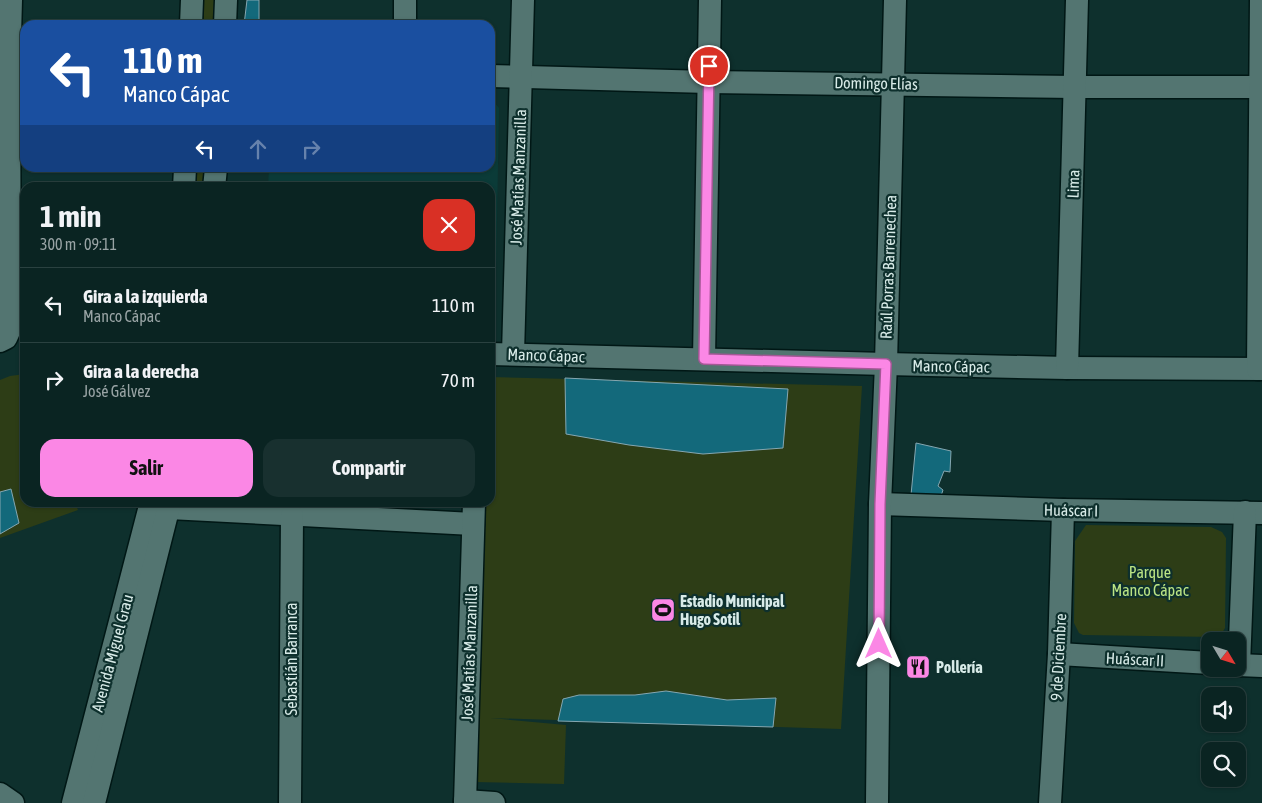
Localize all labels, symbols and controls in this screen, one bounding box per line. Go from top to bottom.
icon: left [40,40,105,105]
text: 110 m [123,40,202,80]
pin [688,45,730,87]
icon: arrive [695,52,723,80]
street label: Domingo Elías [834,73,918,94]
text: Manco Cápac [123,81,229,107]
street label: José Matías Manzanilla [507,109,529,245]
icon: left [191,135,219,163]
icon: ahead [244,135,272,163]
icon: right [297,135,325,163]
street label: Lima [1064,169,1082,199]
street label: Raúl Porras Barrenechea [876,195,900,339]
text: 1 min [40,199,101,233]
button: close [423,199,475,251]
text: 300 m · 09:11 [40,235,117,253]
text: Gira a la izquierda [83,285,208,307]
icon: left [40,291,68,319]
text: 110 m [432,294,475,316]
text: Manco Cápac [83,307,160,325]
street label: Manco Cápac [507,345,585,366]
street label: Manco Cápac [912,356,990,377]
text: Gira a la derecha [83,360,199,382]
icon: right [40,366,68,394]
text: 70 m [441,369,475,391]
text: José Gálvez [83,382,150,400]
button: Salir [40,439,253,497]
button: Compartir [263,439,475,497]
street label: Huáscar I [1044,501,1098,519]
park label: Parque Manco Cápac [1111,563,1189,600]
street label: José Matías Manzanilla [458,585,480,721]
street label: Avenida Miguel Grau [88,592,137,714]
place label: Estadio Municipal Hugo Sotil [680,592,785,628]
sports icon: Estadio Municipal Hugo Sotil [650,597,676,623]
street label: Sebastián Barranca [282,602,300,716]
street label: 9 de Diciembre [1047,613,1069,701]
position arrow [852,617,904,669]
north arrow [1201,632,1246,678]
map controls [1201,632,1246,787]
street label: Huáscar II [1105,648,1165,670]
restaurant icon: Pollería [905,654,931,680]
place label: Pollería [936,658,983,676]
button: sound [1201,687,1246,732]
button: search [1201,742,1246,787]

